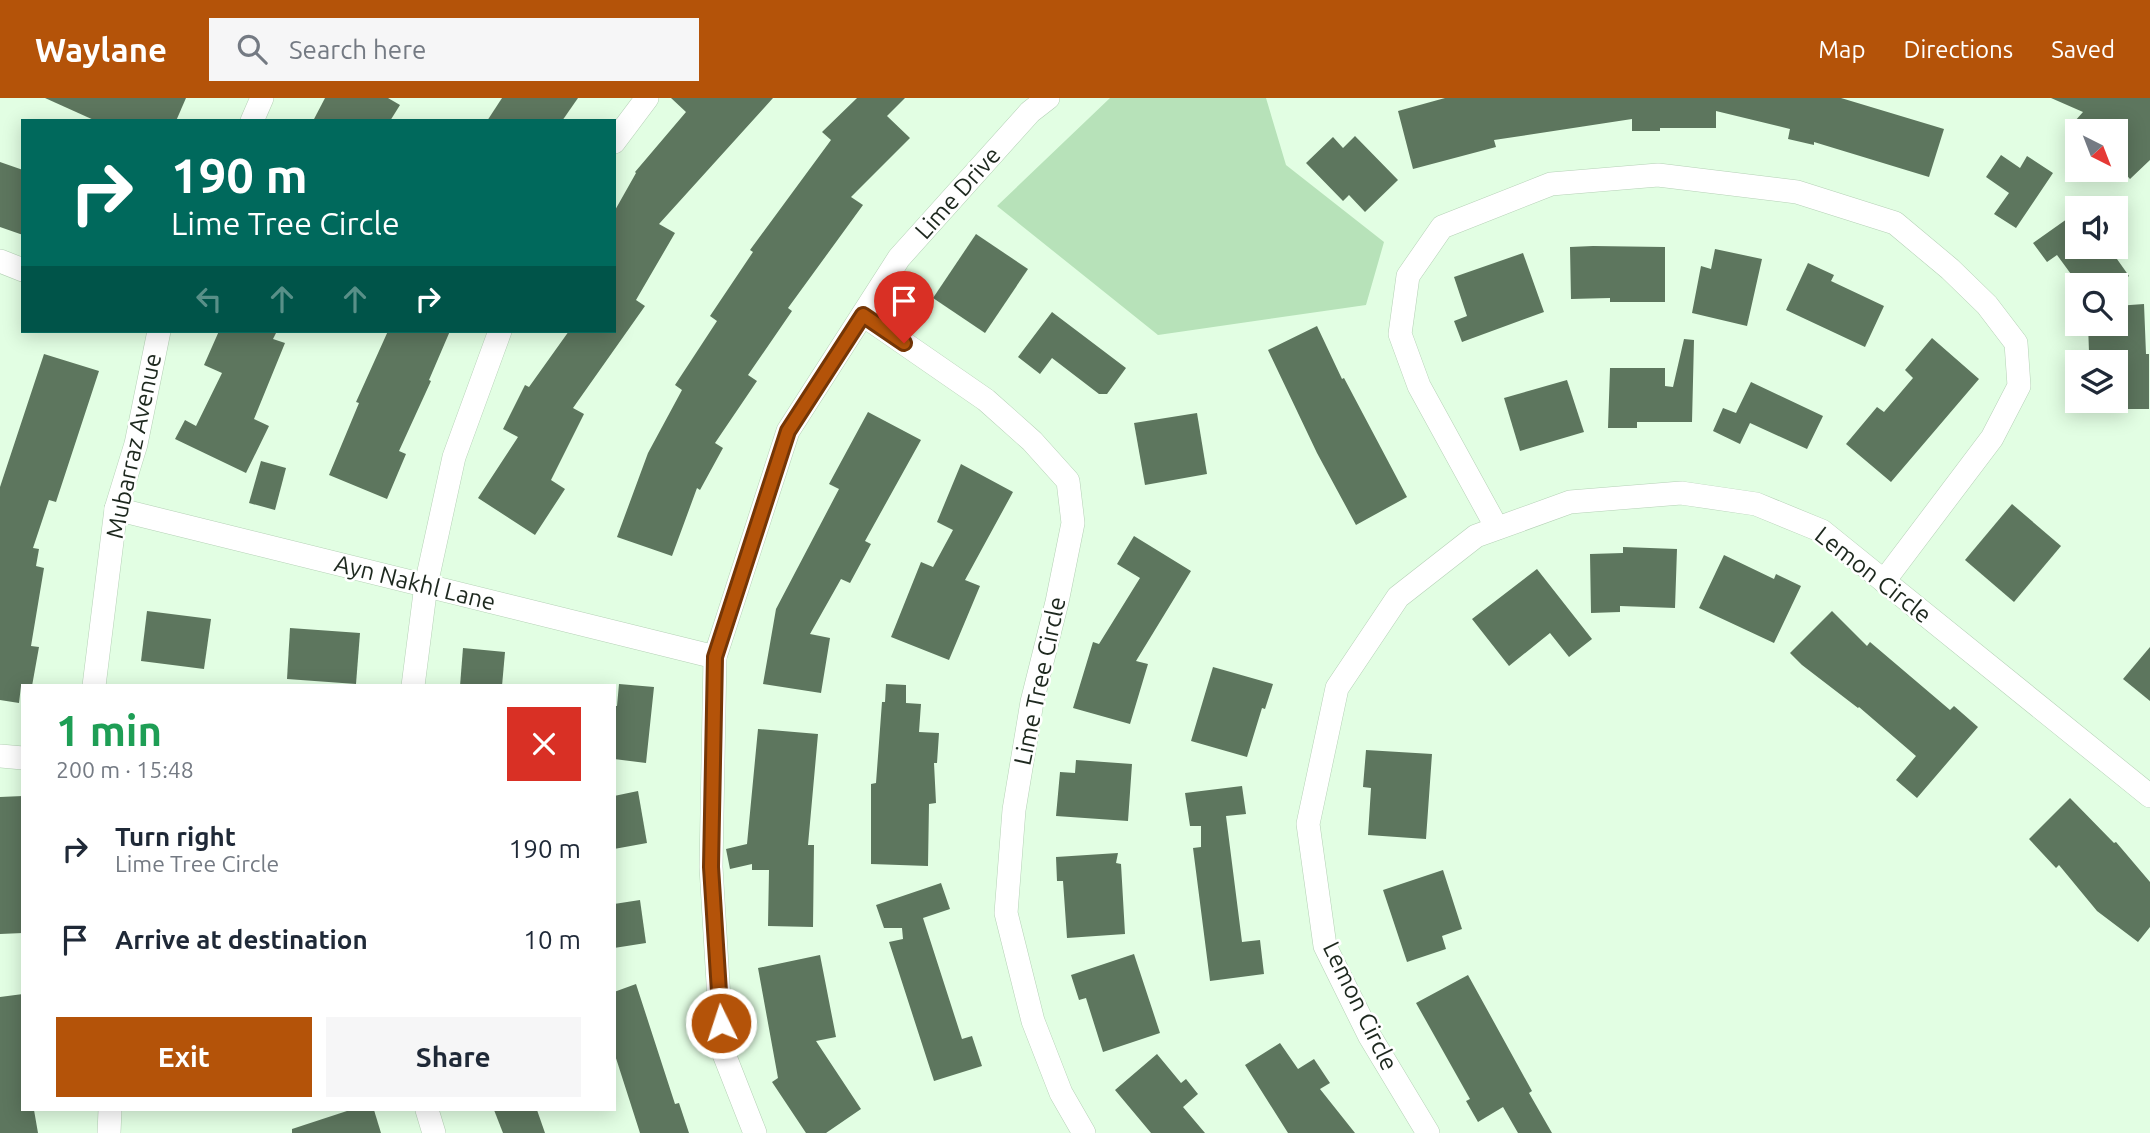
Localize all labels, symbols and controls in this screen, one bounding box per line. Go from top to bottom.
search box [209,18,699,81]
icon: search [233,30,271,68]
text: Waylane [35,31,167,68]
text: Search here [289,35,426,64]
text: Map [1818,36,1865,63]
text: Directions [1903,36,2013,63]
text: Saved [2051,36,2115,63]
north arrow [2065,119,2128,182]
map controls [2065,119,2128,413]
street label: Lime Drive [909,141,1006,244]
icon: right [56,147,147,238]
text: 190 m [171,147,308,202]
button: sound [2065,196,2128,259]
text: Lime Tree Circle [171,205,400,241]
pin [874,271,934,343]
button: search [2065,273,2128,336]
icon: left [190,280,228,318]
icon: ahead [263,280,301,318]
icon: ahead [336,280,374,318]
icon: right [409,280,447,318]
icon: arrive [885,282,923,320]
button: layers [2065,350,2128,413]
street label: Mubarraz Avenue [101,351,166,541]
street label: Lemon Circle [1810,521,1937,628]
street label: Ayn Nakhl Lane [332,549,498,616]
street label: Lime Tree Circle [1008,594,1071,768]
text: 1 min [56,707,162,754]
button: close [507,707,581,781]
text: 200 m · 15:48 [56,757,194,782]
text: Turn right [115,822,236,851]
icon: right [56,830,94,868]
text: 190 m [509,834,581,863]
text: Lime Tree Circle [115,851,279,876]
icon: arrive [56,921,94,959]
text: Arrive at destination [115,925,368,954]
text: 10 m [523,925,581,954]
street label: Lemon Circle [1318,937,1403,1074]
position arrow [684,986,758,1060]
button: Exit [56,1017,312,1097]
button: Share [326,1017,581,1097]

